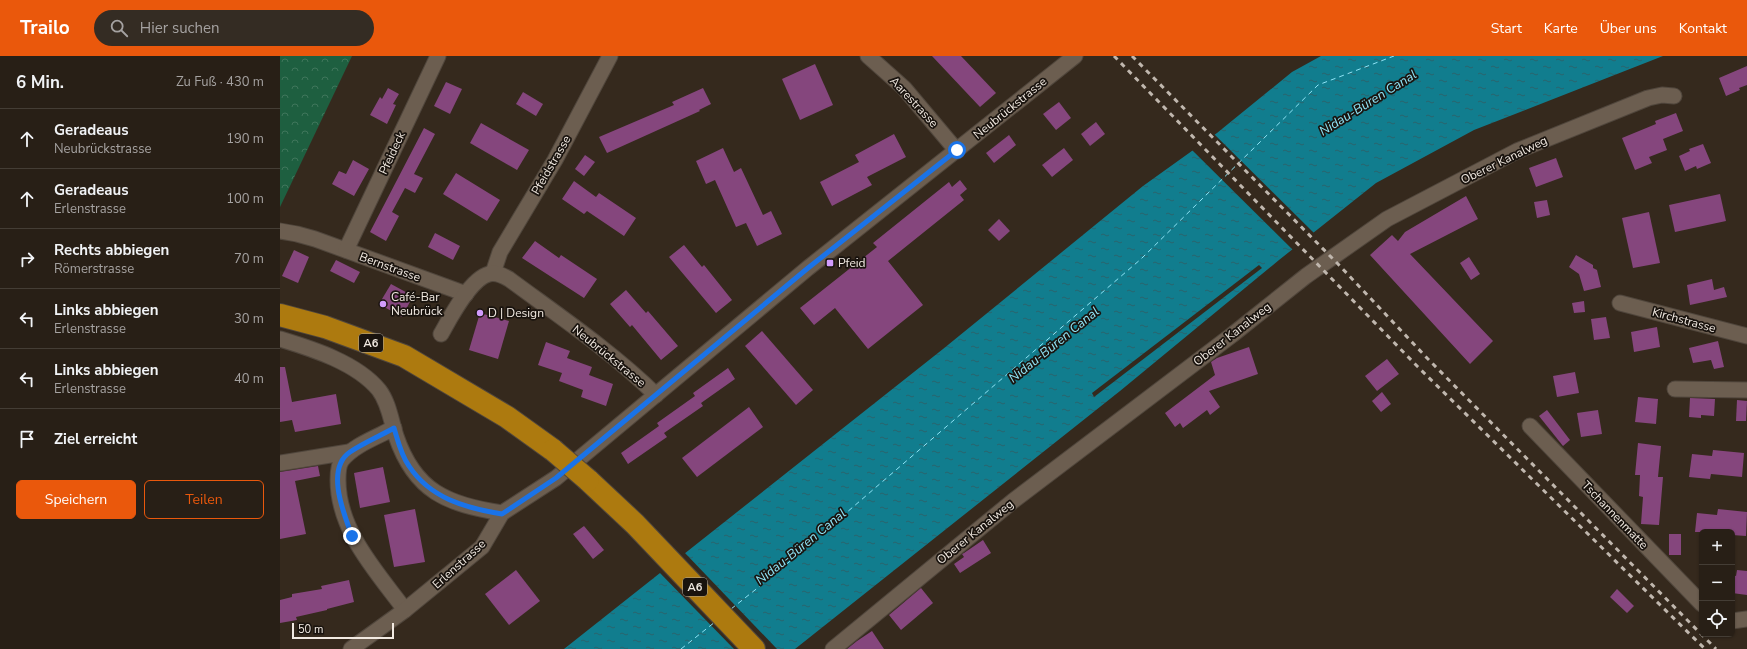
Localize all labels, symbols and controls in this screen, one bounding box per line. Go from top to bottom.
search box [94,10,374,46]
text: Trailo [20,15,70,41]
icon: search [108,17,130,39]
text: Hier suchen [140,18,220,38]
text: Start [1491,19,1522,38]
text: Karte [1544,19,1578,38]
text: Über uns [1600,19,1657,38]
text: Kontakt [1679,19,1727,38]
water label: Nidau-Büren Canal [1316,66,1420,140]
text: 6 Min. [16,71,64,94]
text: Zu Fuß · 430 m [176,73,264,91]
street label: Aarestrasse [886,73,942,131]
street label: Neubrückstrasse [970,73,1050,143]
text: Geradeaus [54,120,129,140]
icon: ahead [16,128,38,150]
street label: Pfeideck [375,128,409,177]
text: 190 m [226,130,264,148]
street label: Pfeidstrasse [528,132,574,198]
street label: Oberer Kanalweg [1458,132,1550,188]
text: Neubrückstrasse [54,140,151,158]
route start [948,141,966,159]
text: Geradeaus [54,180,129,200]
icon: ahead [16,188,38,210]
text: 100 m [226,190,264,208]
text: Erlenstrasse [54,200,126,218]
text: Rechts abbiegen [54,240,169,260]
icon: right [16,248,38,270]
street label: Bernstrasse [357,249,423,285]
text: 70 m [234,250,264,268]
place label: Pfeid [838,255,866,271]
marker: Pfeid [825,258,835,268]
text: Römerstrasse [54,260,134,278]
place label: Café-Bar Neubrück [391,289,444,319]
marker: Café-Bar Neubrück [378,299,388,309]
street label: Oberer Kanalweg [1190,299,1274,369]
text: Links abbiegen [54,300,158,320]
water label: Nidau-Büren Canal [1005,303,1103,387]
street label: Kirchstrasse [1650,304,1718,336]
place label: D | Design [488,305,544,321]
icon: left [16,308,38,330]
marker: D | Design [475,308,485,318]
text: 30 m [234,310,264,328]
text: Erlenstrasse [54,320,126,338]
street label: Neubrückstrasse [569,321,649,391]
road number: A6 [359,334,383,352]
text: Links abbiegen [54,360,158,380]
icon: left [16,368,38,390]
text: 40 m [234,370,264,388]
text: Erlenstrasse [54,380,126,398]
icon: arrive [16,428,38,450]
text: Ziel erreicht [54,429,137,449]
street label: Tschannenmatte [1578,477,1652,553]
button: Speichern [16,480,136,519]
button: Teilen [144,480,264,519]
street label: Oberer Kanalweg [933,496,1017,568]
water label: Nidau-Büren Canal [752,505,850,589]
route end [343,527,361,545]
map controls [1699,529,1735,637]
button: + [1699,529,1735,565]
street label: Erlenstrasse [429,536,489,592]
button: − [1699,565,1735,601]
road number: A6 [683,578,707,596]
button: locate [1699,601,1735,637]
scale bar [292,621,394,640]
text: 50 m [298,622,323,637]

